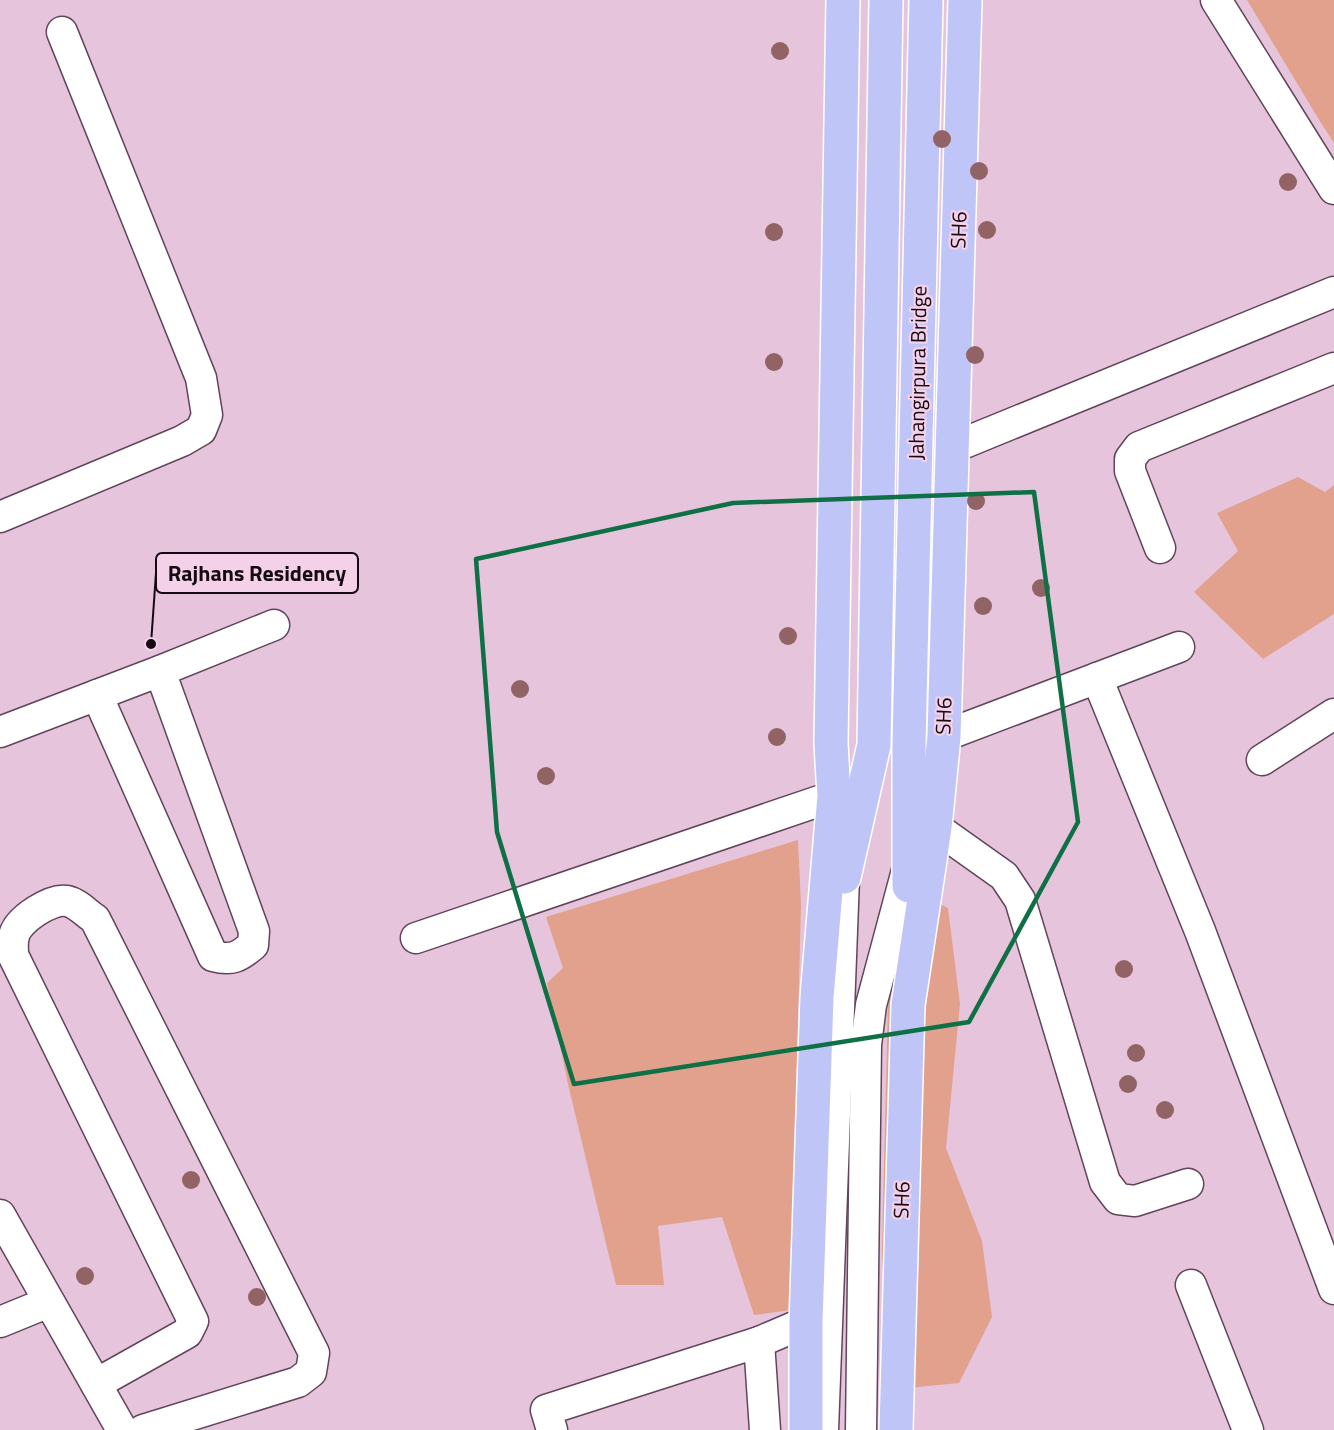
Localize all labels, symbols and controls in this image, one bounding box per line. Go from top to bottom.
street label: SH6 [941,211,975,249]
street label: Jahangirpura Bridge [899,286,935,460]
callout: Rajhans Residency [156,553,358,593]
text: Rajhans Residency [168,556,346,590]
street label: SH6 [926,697,960,735]
street label: SH6 [884,1181,918,1219]

